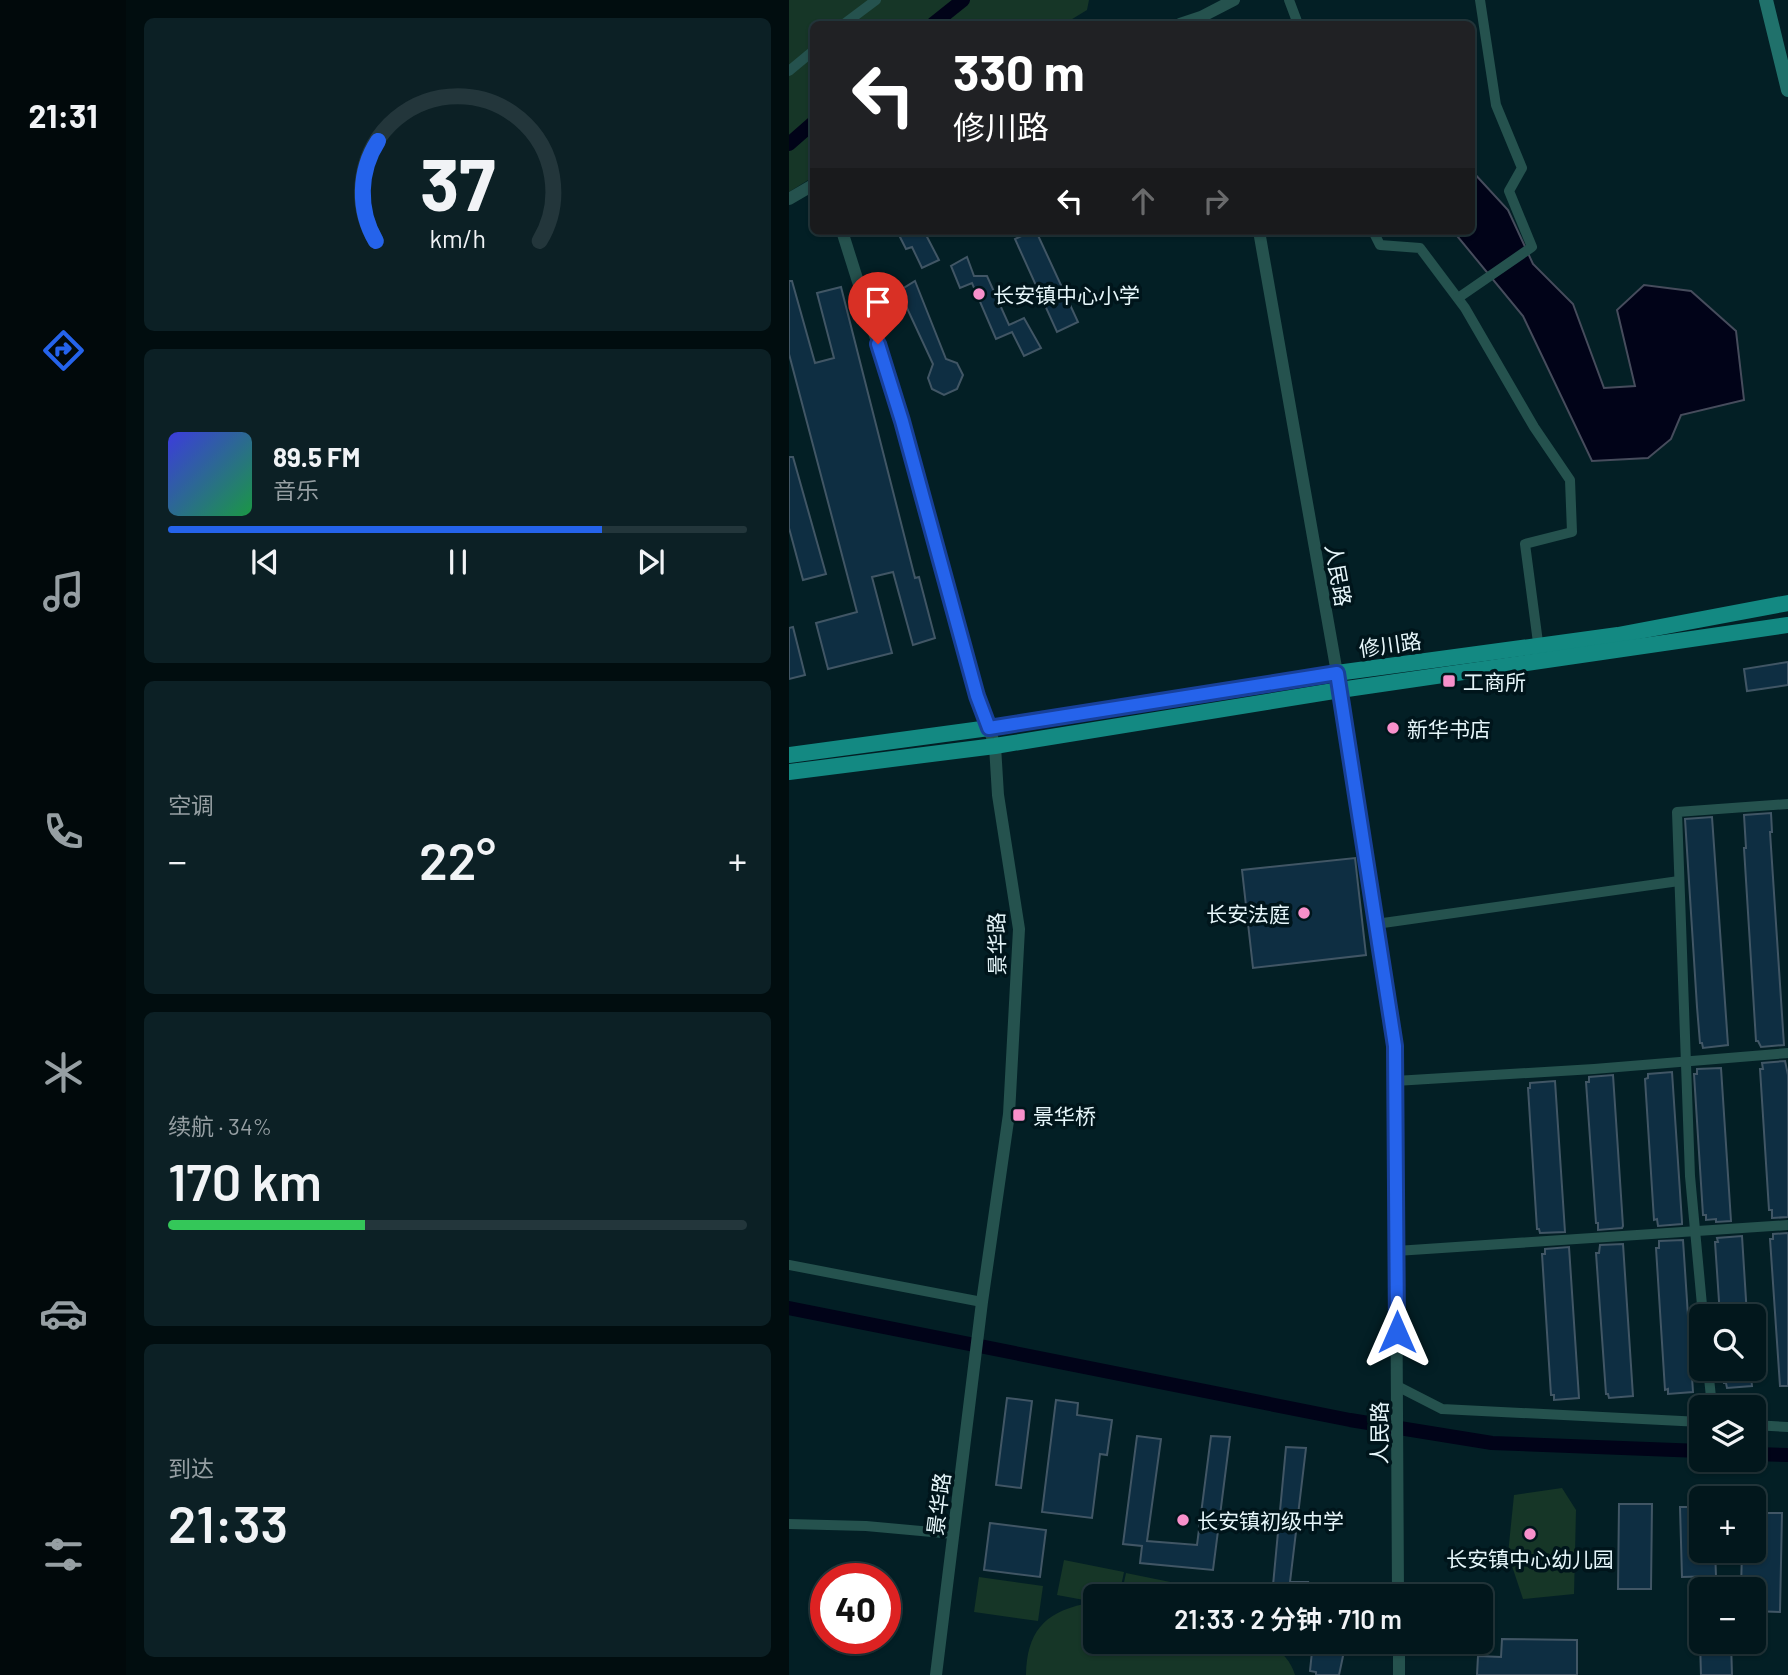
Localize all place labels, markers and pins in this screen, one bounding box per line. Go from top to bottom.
pin [848,272,908,344]
place label: 长安镇中心小学 [993,282,1140,307]
marker: 长安镇中心小学 [971,286,987,302]
place label: 工商所 [1463,669,1526,694]
marker: 工商所 [1441,673,1457,689]
place label: 新华书店 [1407,716,1491,741]
marker: 新华书店 [1385,720,1401,736]
place label: 长安法庭 [1206,901,1290,926]
marker: 长安法庭 [1296,905,1312,921]
place label: 景华桥 [1033,1103,1096,1128]
marker: 景华桥 [1011,1107,1027,1123]
place label: 长安镇初级中学 [1197,1508,1344,1533]
marker: 长安镇初级中学 [1175,1512,1191,1528]
marker: 长安镇中心幼儿园 [1522,1526,1538,1542]
place label: 长安镇中心幼儿园 [1446,1546,1614,1571]

